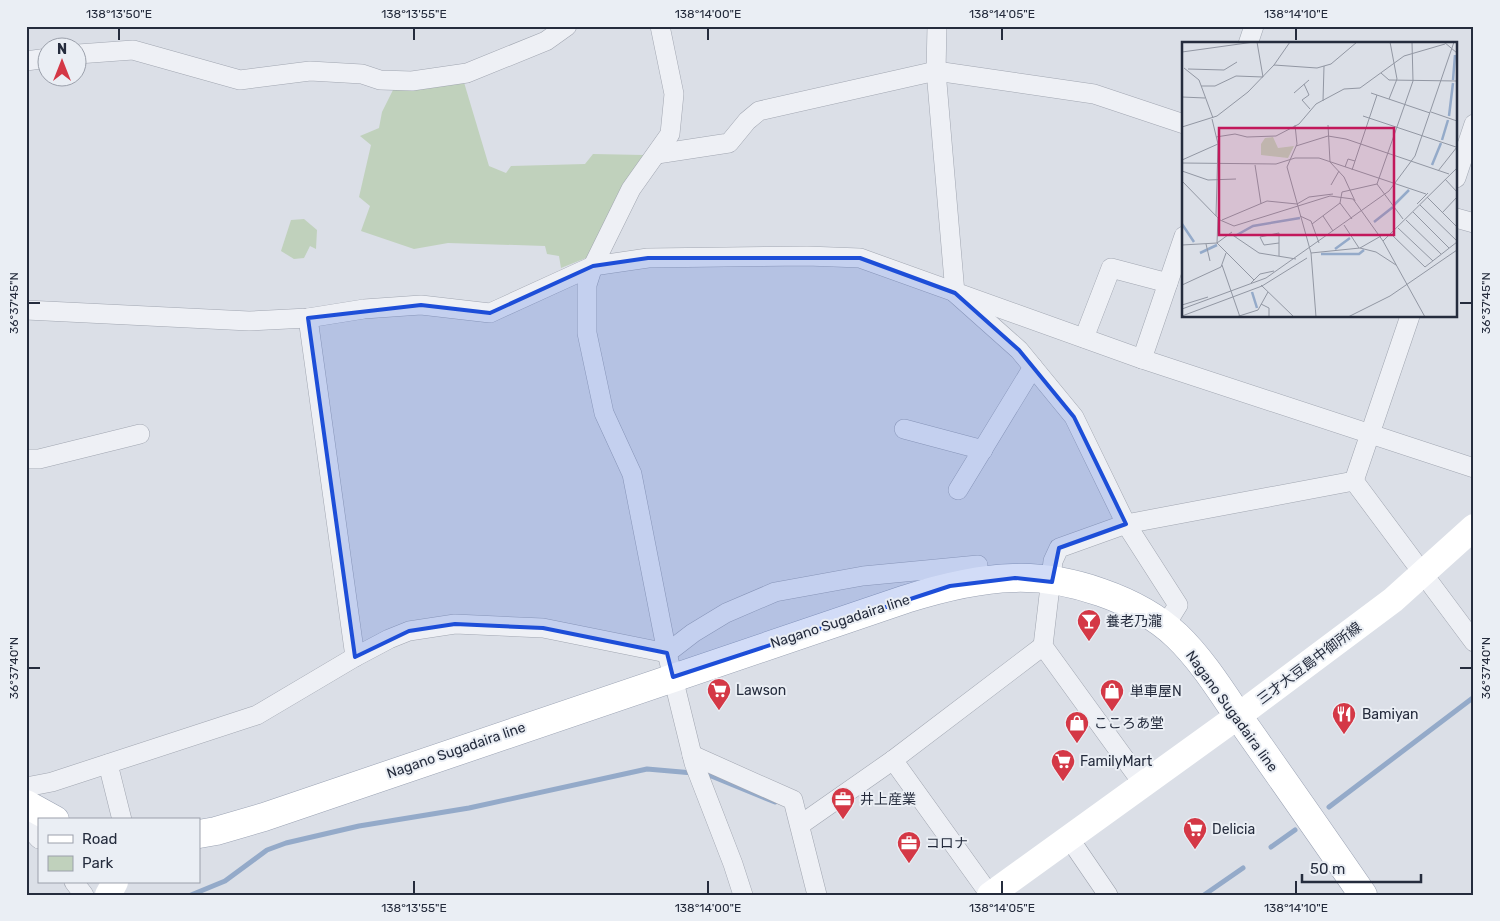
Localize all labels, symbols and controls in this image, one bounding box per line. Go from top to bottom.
text: 138°13'50"E [86,7,152,21]
text: 138°13'55"E [381,7,447,21]
text: 138°14'00"E [675,7,741,21]
text: 138°14'05"E [969,7,1035,21]
text: 138°14'10"E [1264,7,1328,21]
north arrow [38,38,88,88]
text: N [57,41,67,58]
inset map [1182,42,1458,318]
text: 36°37'45"N [7,272,21,334]
text: 36°37'45"N [1479,272,1493,334]
street label: Nagano Sugadaira line [768,591,912,652]
bar icon: 養老乃瀧 [1076,608,1102,642]
place label: 養老乃瀧 [1106,613,1162,630]
street label: 三才大豆島中御所線 [1254,619,1365,708]
text: 36°37'40"N [7,637,21,699]
text: 36°37'40"N [1479,637,1493,699]
street label: Nagano Sugadaira line [1182,647,1281,775]
supermarket icon: Lawson [706,677,732,711]
shop icon: 単車屋N [1099,678,1125,712]
place label: Lawson [736,682,786,699]
place label: 単車屋N [1130,683,1182,700]
restaurant icon: Bamiyan [1331,701,1357,735]
place label: Bamiyan [1362,706,1419,723]
shop icon: こころあ堂 [1064,710,1090,744]
place label: こころあ堂 [1094,715,1164,732]
street label: Nagano Sugadaira line [385,719,528,782]
supermarket icon: FamilyMart [1050,748,1076,782]
place label: FamilyMart [1080,753,1153,770]
office icon: 井上産業 [830,786,856,820]
place label: 井上産業 [860,791,916,808]
supermarket icon: Delicia [1182,816,1208,850]
legend [38,818,200,884]
place label: Delicia [1212,821,1255,838]
text: Road [82,830,118,848]
office icon: コロナ [896,830,922,864]
place label: コロナ [926,835,968,852]
scale bar [1302,851,1421,883]
text: Park [82,854,113,872]
text: 50 m [1310,860,1345,878]
text: 138°13'55"E [381,901,447,915]
text: 138°14'00"E [675,901,741,915]
text: 138°14'05"E [969,901,1035,915]
text: 138°14'10"E [1264,901,1328,915]

